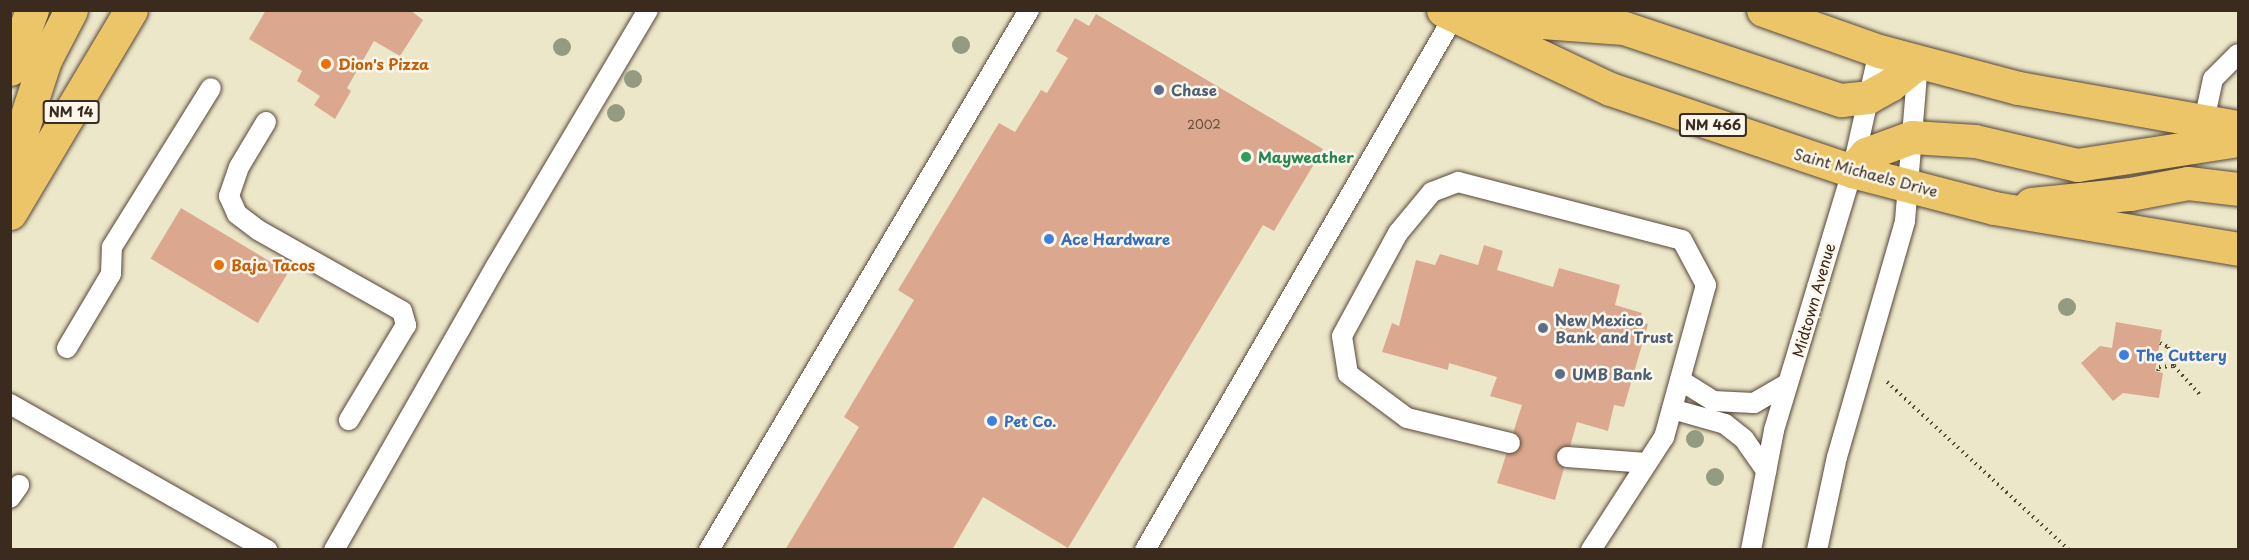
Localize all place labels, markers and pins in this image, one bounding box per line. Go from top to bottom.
place label: Dion's Pizza [338,55,429,73]
marker: Dion's Pizza [319,57,333,71]
place label: Chase [1171,81,1217,99]
marker: Chase [1152,83,1166,97]
place label: Mayweather [1258,148,1354,166]
marker: Mayweather [1239,150,1253,164]
place label: Ace Hardware [1061,230,1171,248]
marker: Ace Hardware [1042,232,1056,246]
place label: Baja Tacos [231,256,315,274]
marker: Baja Tacos [212,258,226,272]
place label: New Mexico Bank and Trust [1555,310,1674,345]
marker: New Mexico Bank and Trust [1536,321,1550,335]
place label: The Cuttery [2136,346,2227,364]
marker: The Cuttery [2117,348,2131,362]
place label: UMB Bank [1572,365,1653,383]
marker: UMB Bank [1553,367,1567,381]
place label: Pet Co. [1004,412,1058,430]
marker: Pet Co. [985,414,999,428]

